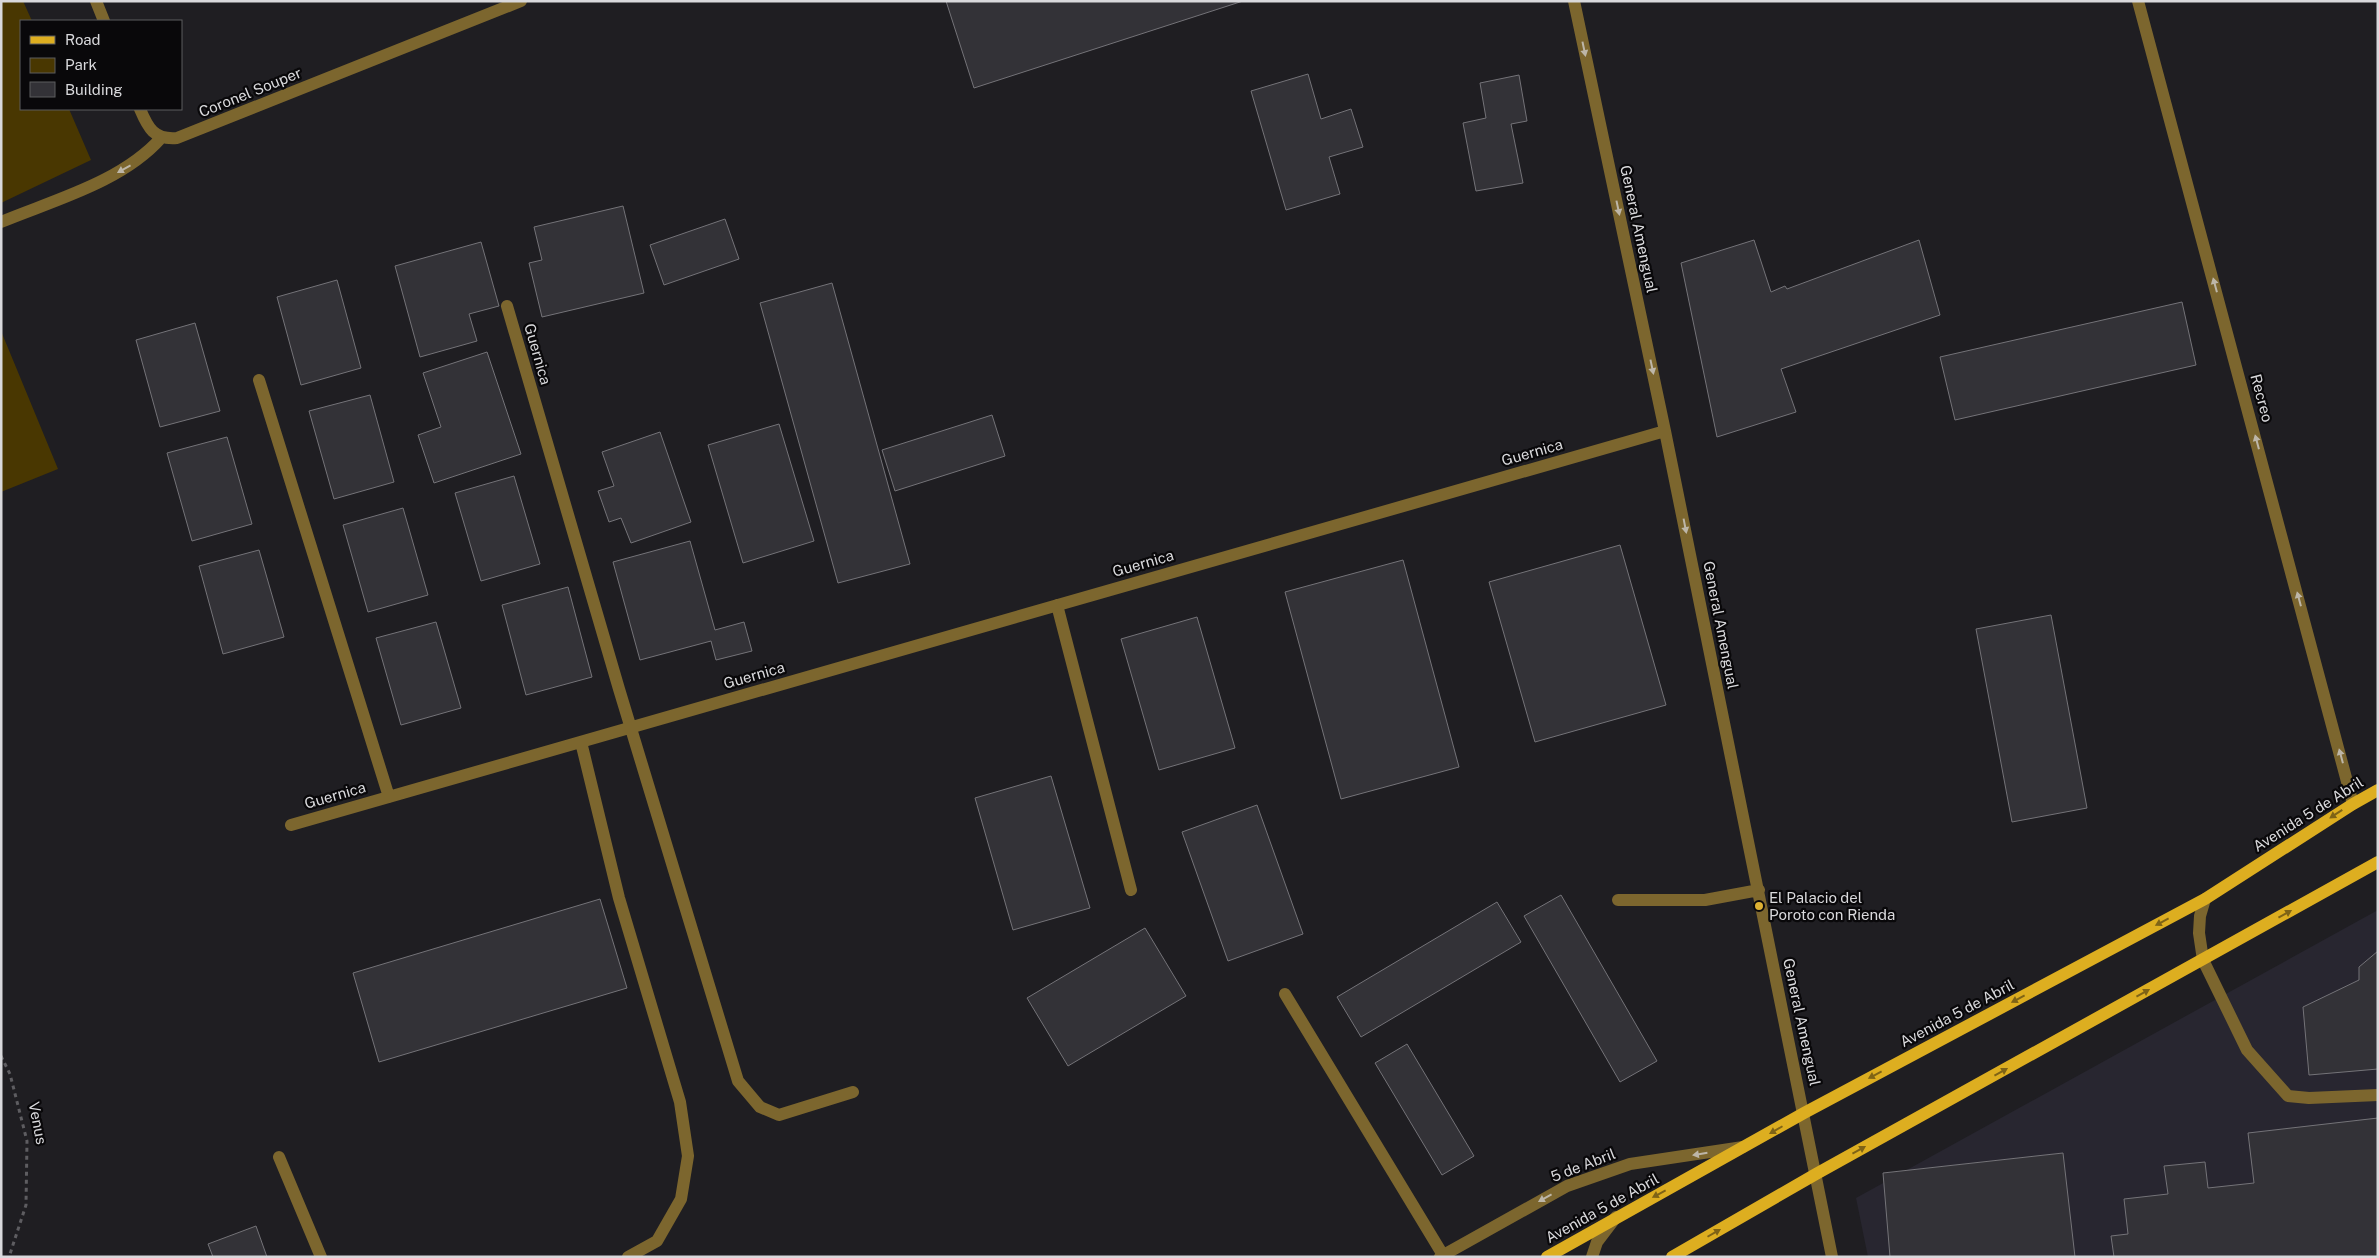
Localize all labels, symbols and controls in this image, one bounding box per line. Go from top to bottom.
legend [20,20,182,110]
text: Road [65,31,101,48]
one-way arrow [1580,41,1588,56]
text: Park [65,56,97,73]
street label: Coronel Souper [196,64,304,120]
text: Building [65,81,123,98]
one-way arrow [117,164,130,173]
street label: General Amengual [1617,164,1661,294]
one-way arrow [1614,200,1622,215]
one-way arrow [2211,278,2219,293]
street label: Guernica [521,321,555,387]
one-way arrow [1648,359,1656,374]
street label: Recreo [2247,372,2277,424]
street label: Guernica [1499,435,1565,469]
one-way arrow [2253,435,2261,450]
one-way arrow [1681,518,1689,534]
street label: Guernica [1110,546,1176,580]
street label: General Amengual [1700,559,1742,691]
one-way arrow [2295,592,2303,607]
street label: Guernica [721,658,787,692]
one-way arrow [2337,749,2345,764]
street label: Avenida 5 de Abril [2250,773,2366,855]
street label: Guernica [302,778,368,812]
one-way arrow [2329,810,2342,819]
place label: El Palacio del Poroto con Rienda [1769,889,1895,923]
marker: El Palacio del Poroto con Rienda [1753,900,1765,912]
one-way arrow [2278,910,2293,918]
one-way arrow [2154,918,2169,926]
street label: General Amengual [1780,957,1824,1087]
street label: Avenida 5 de Abril [1897,976,2017,1050]
one-way arrow [2136,989,2151,997]
one-way arrow [2012,994,2025,1003]
one-way arrow [1994,1067,2008,1076]
one-way arrow [1868,1071,1882,1080]
street label: Venus [26,1100,50,1146]
one-way arrow [1769,1125,1783,1134]
street label: 5 de Abril [1548,1145,1618,1185]
one-way arrow [1851,1146,1866,1154]
one-way arrow [1691,1150,1707,1158]
street label: Avenida 5 de Abril [1542,1170,1662,1246]
one-way arrow [1652,1190,1666,1198]
one-way arrow [1538,1194,1551,1203]
one-way arrow [1708,1228,1721,1237]

